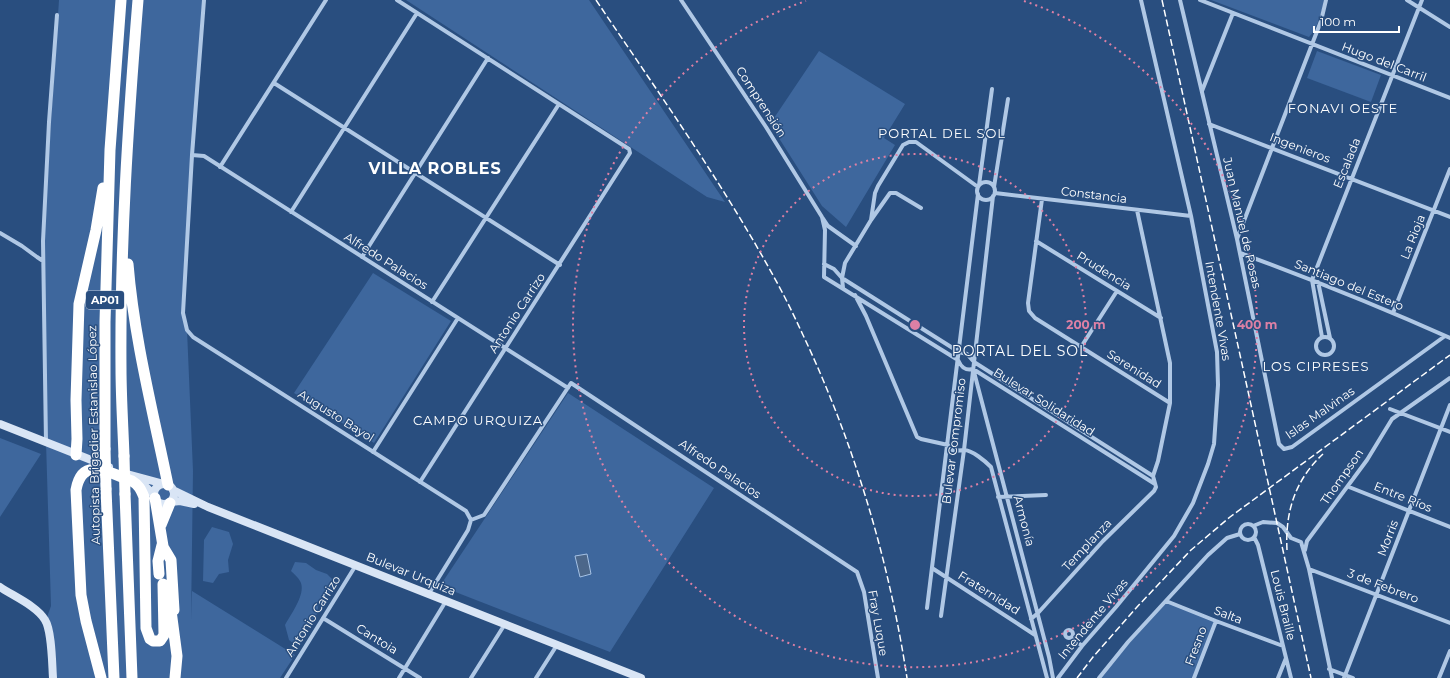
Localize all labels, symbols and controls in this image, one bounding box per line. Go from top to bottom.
scale bar [1314,8,1399,34]
text: 100 m [1320,14,1356,29]
street label: Hugo del Carril [1340,38,1429,85]
street label: Comprensión [733,64,790,140]
district label: FONAVI OESTE [1288,100,1398,116]
district label: PORTAL DEL SOL [878,125,1006,141]
street label: Ingenieros [1268,129,1333,166]
street label: Escalada [1330,135,1363,190]
street label: Juan Manuel de Rosas [1220,155,1265,290]
district label: VILLA ROBLES [367,159,502,178]
street label: Constancia [1060,183,1128,206]
street label: La Rioja [1397,212,1428,261]
street label: Alfredo Palacios [342,229,431,292]
street label: Prudencia [1074,248,1134,293]
street label: Santiago del Estero [1292,256,1406,313]
street label: Intendente Vivas [1202,260,1235,362]
street label: Antonio Carrizo [485,270,548,356]
road number: AP01 [86,291,124,309]
text: 200 m [1066,317,1106,332]
text: 400 m [1237,317,1277,332]
centre of rings [908,318,922,332]
street label: Autopista Brigadier Estanislao López [84,325,103,545]
district label: PORTAL DEL SOL [952,342,1088,360]
street label: Serenidad [1104,346,1164,391]
district label: LOS CIPRESES [1263,358,1369,374]
street label: Bulevar Solidaridad [991,364,1098,439]
street label: Bulevar Compromiso [938,377,969,505]
street label: Islas Malvinas [1282,383,1357,442]
street label: Augusto Bayol [295,386,377,445]
district label: CAMPO URQUIZA [413,412,543,428]
street label: Alfredo Palacios [676,436,764,502]
street label: Thompson [1317,446,1366,508]
street label: Entre Ríos [1372,478,1435,515]
street label: Armonía [1011,494,1038,548]
street label: Templanza [1059,515,1115,574]
street label: Morris [1374,517,1401,558]
street label: Bulevar Urquiza [364,549,458,598]
street label: 3 de Febrero [1345,565,1421,606]
street label: Fraternidad [956,568,1023,618]
street label: Louis Braille [1267,568,1299,642]
street label: Antonio Carrizo [282,572,343,659]
street label: Intendente Vivas [1054,575,1131,662]
street label: Fray Luque [865,589,892,657]
street label: Salta [1212,602,1245,627]
street label: Cantoia [354,620,401,657]
street label: Fresno [1181,624,1210,668]

